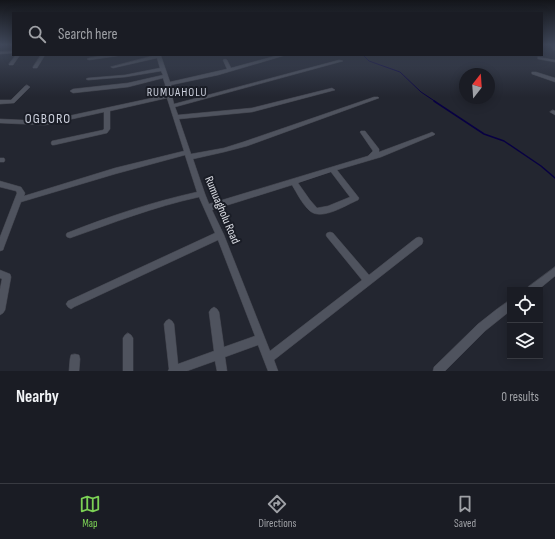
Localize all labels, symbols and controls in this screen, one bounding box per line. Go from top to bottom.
search box [12,12,543,56]
icon: search [26,23,48,45]
text: Search here [58,25,118,44]
north arrow [459,68,495,104]
district label: RUMUAHOLU [147,85,207,100]
district label: OGBORO [25,110,71,127]
street label: Rumuagholu Road [201,174,243,246]
map controls [507,287,543,359]
button: locate [507,287,543,323]
button: layers [507,323,543,359]
text: Nearby [16,387,59,407]
text: 0 results [501,389,539,405]
tab: Map [79,493,101,530]
tab: Directions [259,493,296,530]
tab: Saved [454,493,476,530]

